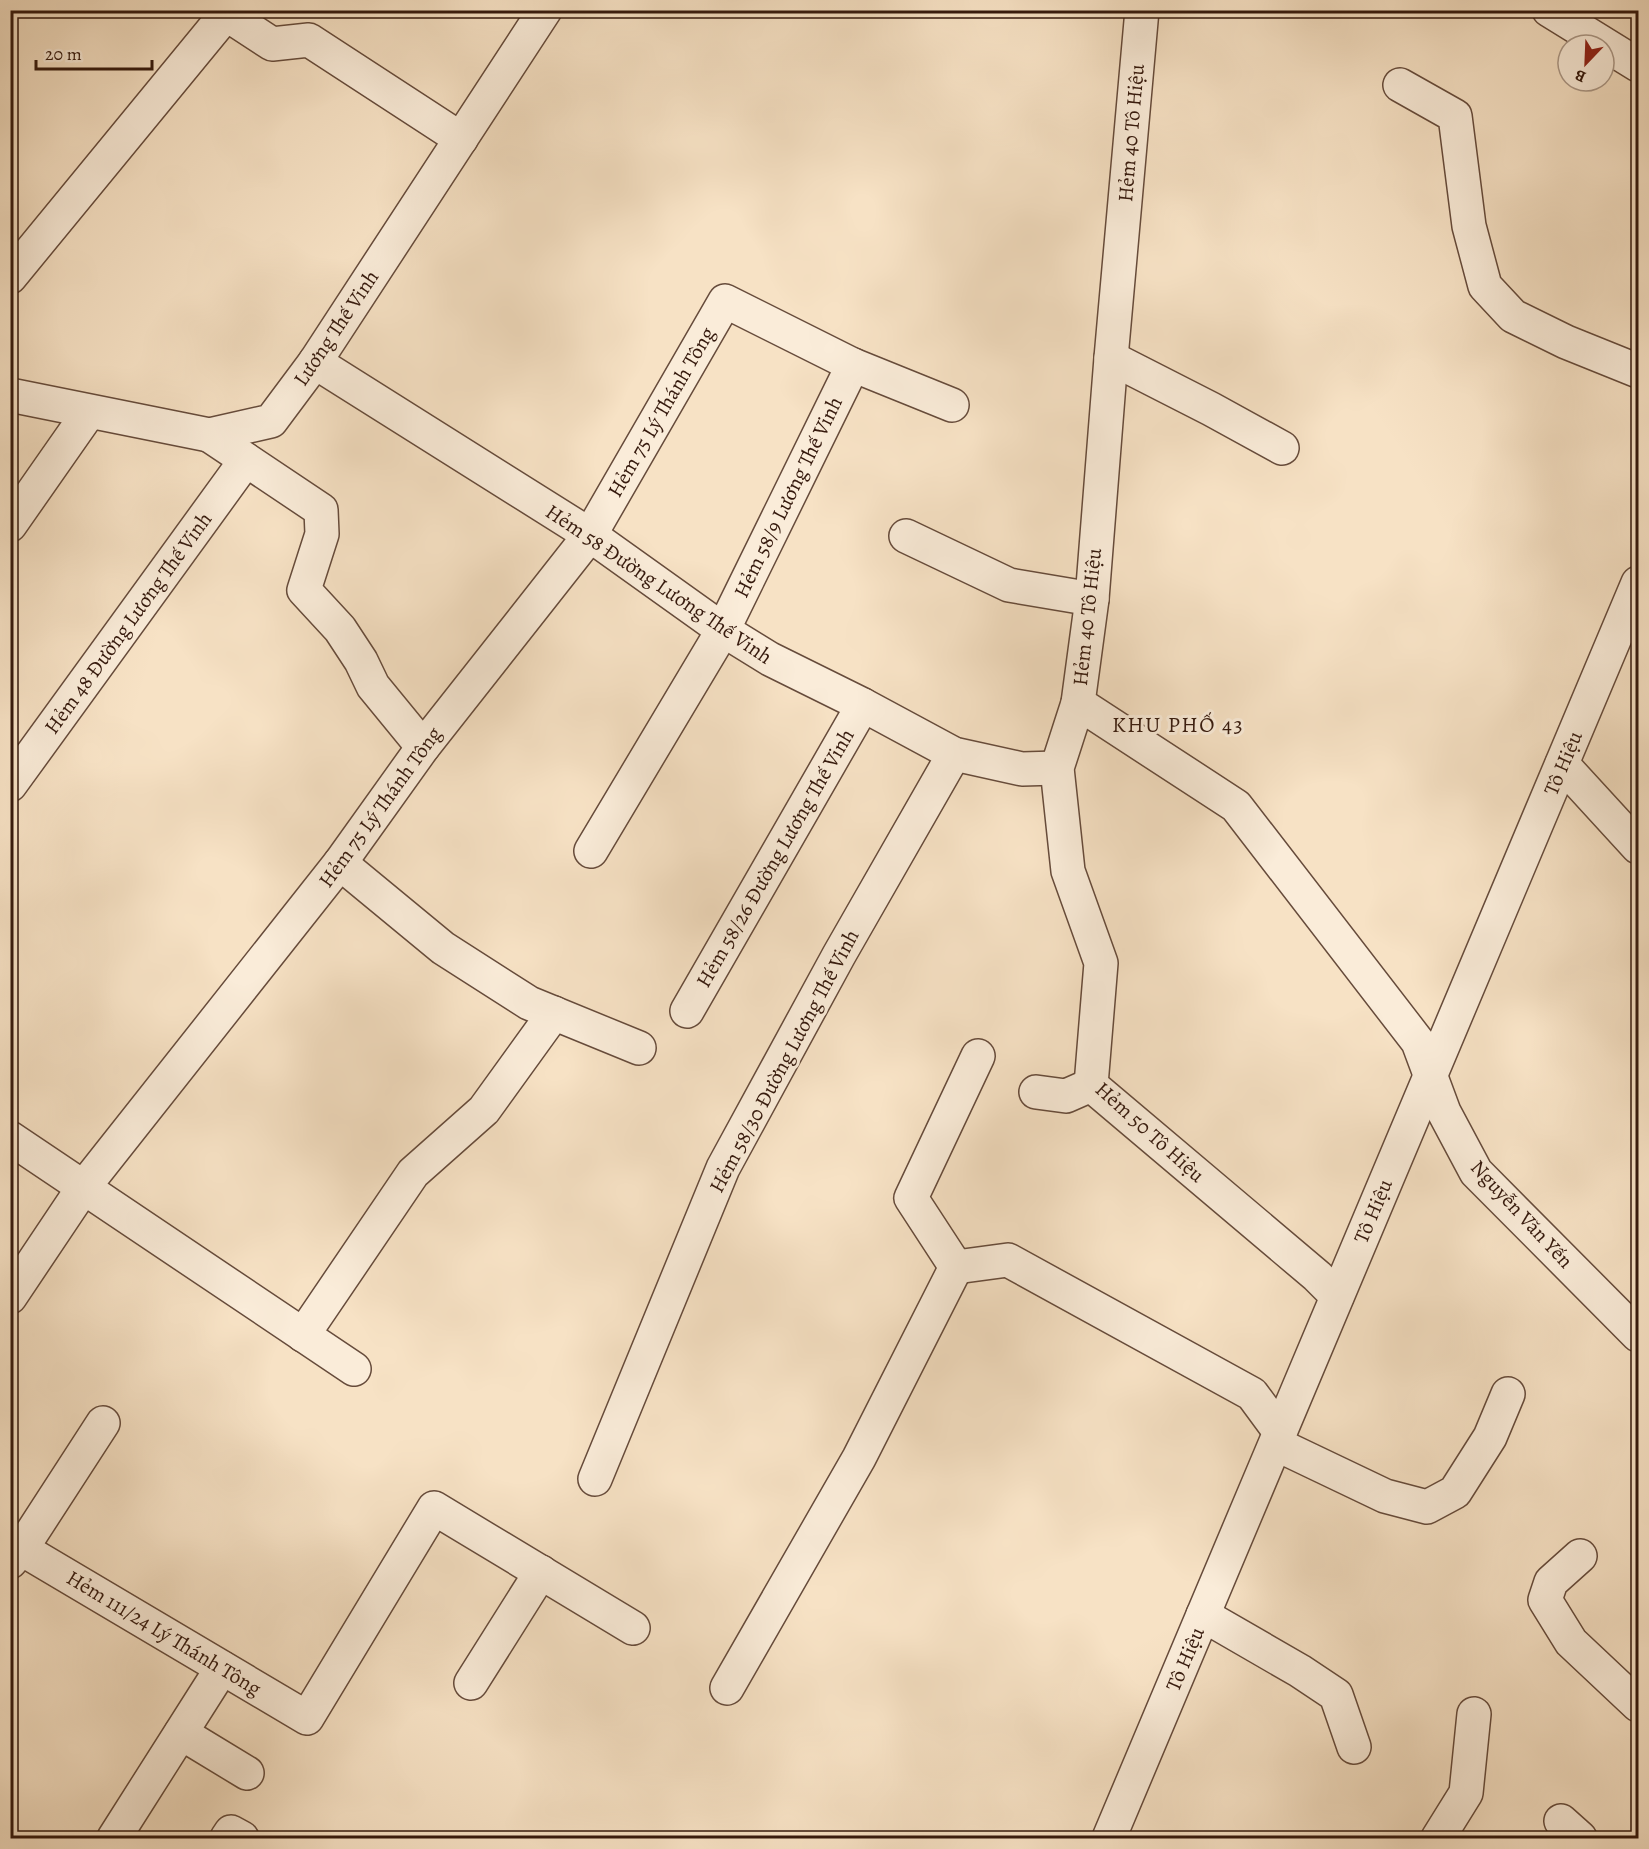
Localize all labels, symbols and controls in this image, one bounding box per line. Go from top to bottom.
scale bar [36,33,152,71]
north arrow [1556,33,1616,93]
text: 20 m [45,42,82,66]
street label: Hẻm 40 Tô Hiệu [1111,62,1151,203]
text: B [1572,64,1589,88]
street label: Lương Thế Vinh [287,265,385,391]
street label: Hẻm 75 Lý Thánh Tông [601,321,721,502]
street label: Hẻm 58/9 Lương Thế Vinh [727,392,849,602]
street label: Hẻm 58 Đường Lương Thế Vinh [540,498,778,670]
street label: Hẻm 48 Đường Lương Thế Vinh [38,506,218,740]
street label: Hẻm 40 Tô Hiệu [1066,546,1108,687]
district label: KHU PHỐ 43 [1112,710,1244,740]
street label: Hẻm 75 Lý Thánh Tông [312,721,448,893]
street label: Hẻm 58/26 Đường Lương Thế Vinh [689,724,861,992]
street label: Tô Hiệu [1537,726,1589,799]
street label: Hẻm 58/30 Đường Lương Thế Vinh [703,924,865,1198]
street label: Hẻm 50 Tô Hiệu [1089,1075,1211,1189]
street label: Nguyễn Văn Yến [1464,1154,1580,1274]
street label: Tô Hiệu [1347,1174,1399,1247]
street label: Hẻm 111/24 Lý Thánh Tông [61,1564,267,1703]
street label: Tô Hiệu [1159,1622,1211,1695]

